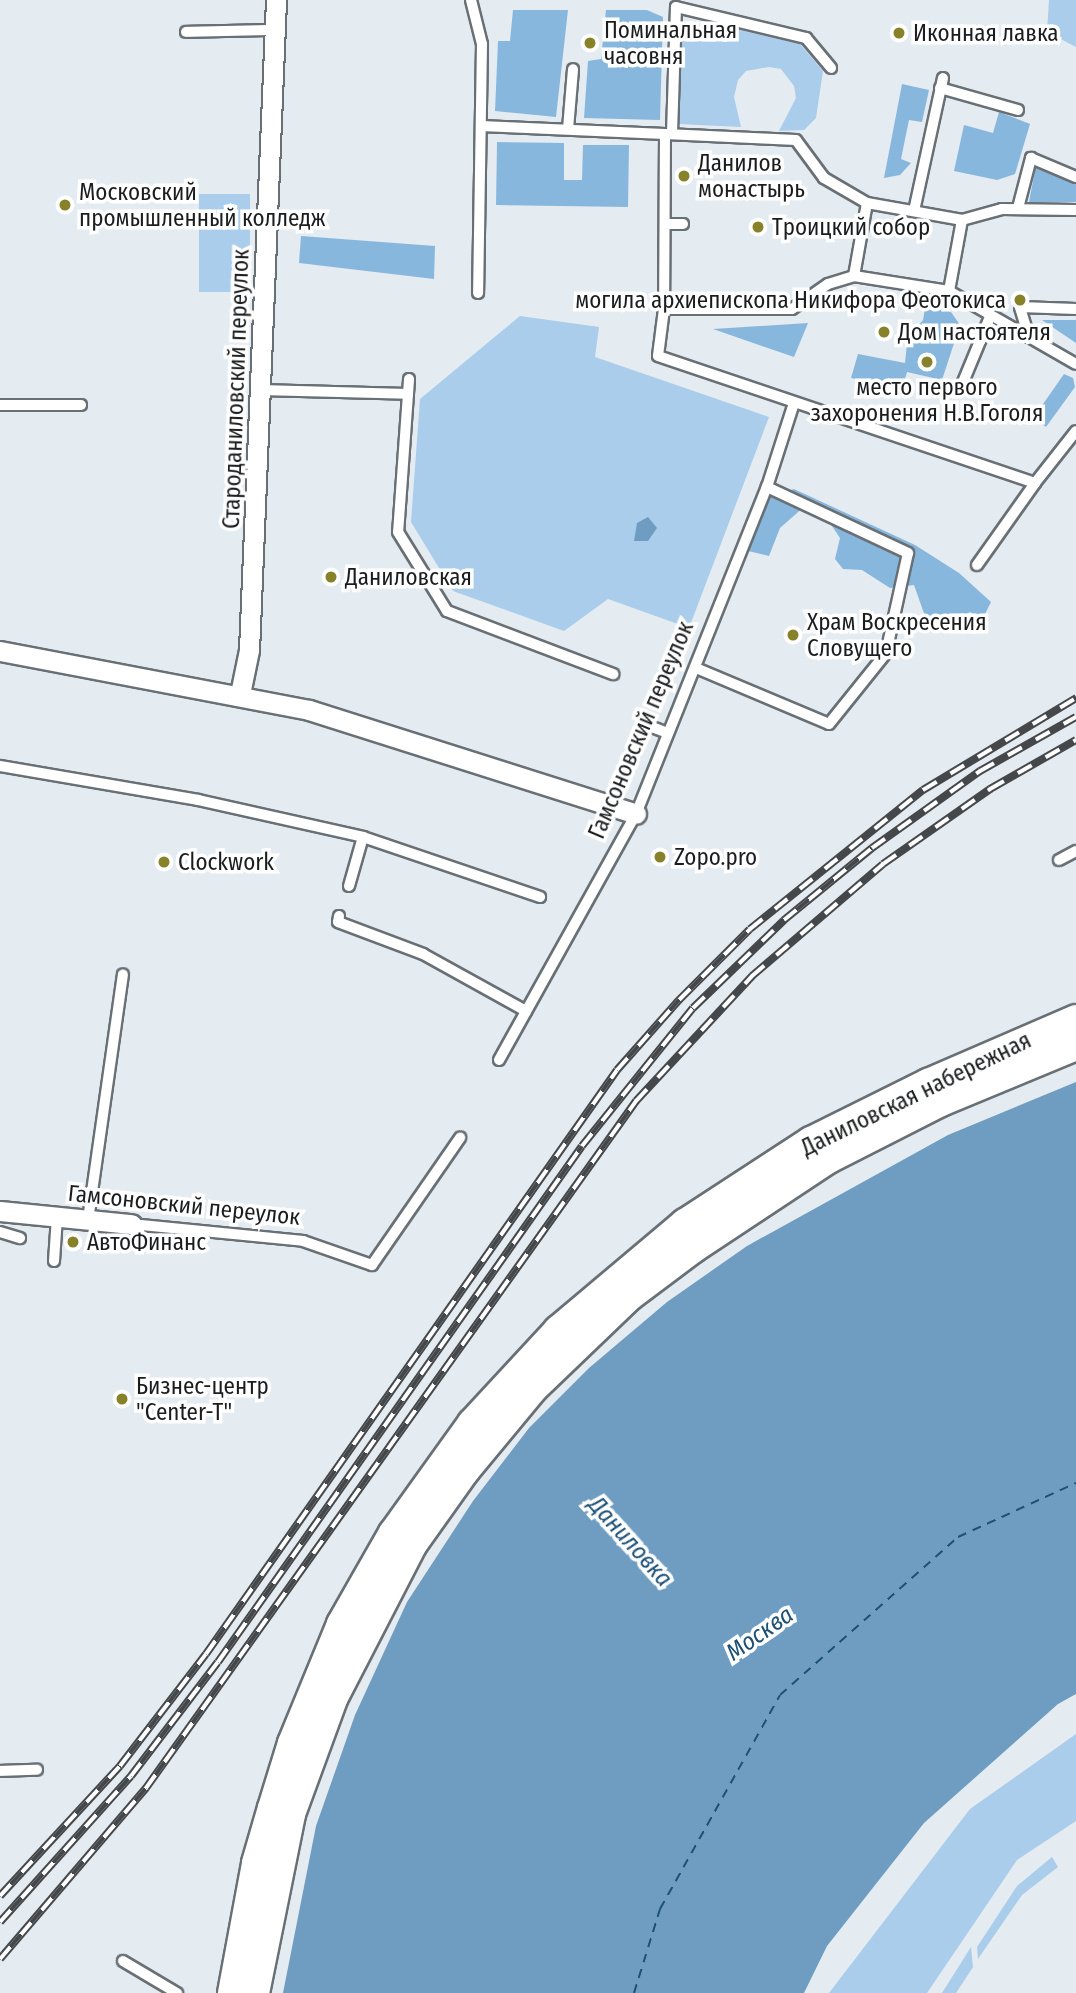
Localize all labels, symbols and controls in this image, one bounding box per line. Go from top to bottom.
place label: Поминальная часовня [604,16,737,70]
place label: Иконная лавка [913,19,1059,47]
marker: Иконная лавка [891,25,907,41]
marker: Поминальная часовня [582,35,598,51]
place label: Данилов монастырь [698,149,805,203]
marker: Данилов монастырь [676,168,692,184]
place label: Московский промышленный колледж [79,178,326,232]
marker: Московский промышленный колледж [57,197,73,213]
place label: Троицкий собор [772,213,930,241]
marker: Троицкий собор [750,219,766,235]
street label: Староданиловский переулок [217,249,255,529]
place label: могила архиепископа Никифора Феотокиса [575,286,1006,314]
marker: могила архиепископа Никифора Феотокиса [1012,292,1028,308]
place label: Дом настоятеля [898,318,1051,346]
marker: Дом настоятеля [876,324,892,340]
marker: место первого захоронения Н.В.Гоголя [919,354,935,370]
place label: место первого захоронения Н.В.Гоголя [811,373,1043,427]
place label: Даниловская [345,563,472,591]
marker: Даниловская [323,569,339,585]
place label: Храм Воскресения Словущего [807,608,987,662]
street label: Гамсоновский переулок [583,617,699,843]
marker: Храм Воскресения Словущего [785,627,801,643]
place label: Zopo.pro [674,843,757,871]
place label: Clockwork [178,848,274,876]
marker: Zopo.pro [652,849,668,865]
marker: Clockwork [156,854,172,870]
street label: Даниловская набережная [797,1026,1035,1162]
street label: Гамсоновский переулок [67,1179,301,1231]
place label: АвтоФинанс [87,1228,206,1256]
marker: АвтоФинанс [65,1234,81,1250]
place label: Бизнес-центр "Center-T" [136,1372,269,1426]
marker: Бизнес-центр "Center-T" [114,1391,130,1407]
water label: Даниловка [582,1491,678,1593]
water label: Москва [721,1601,799,1667]

